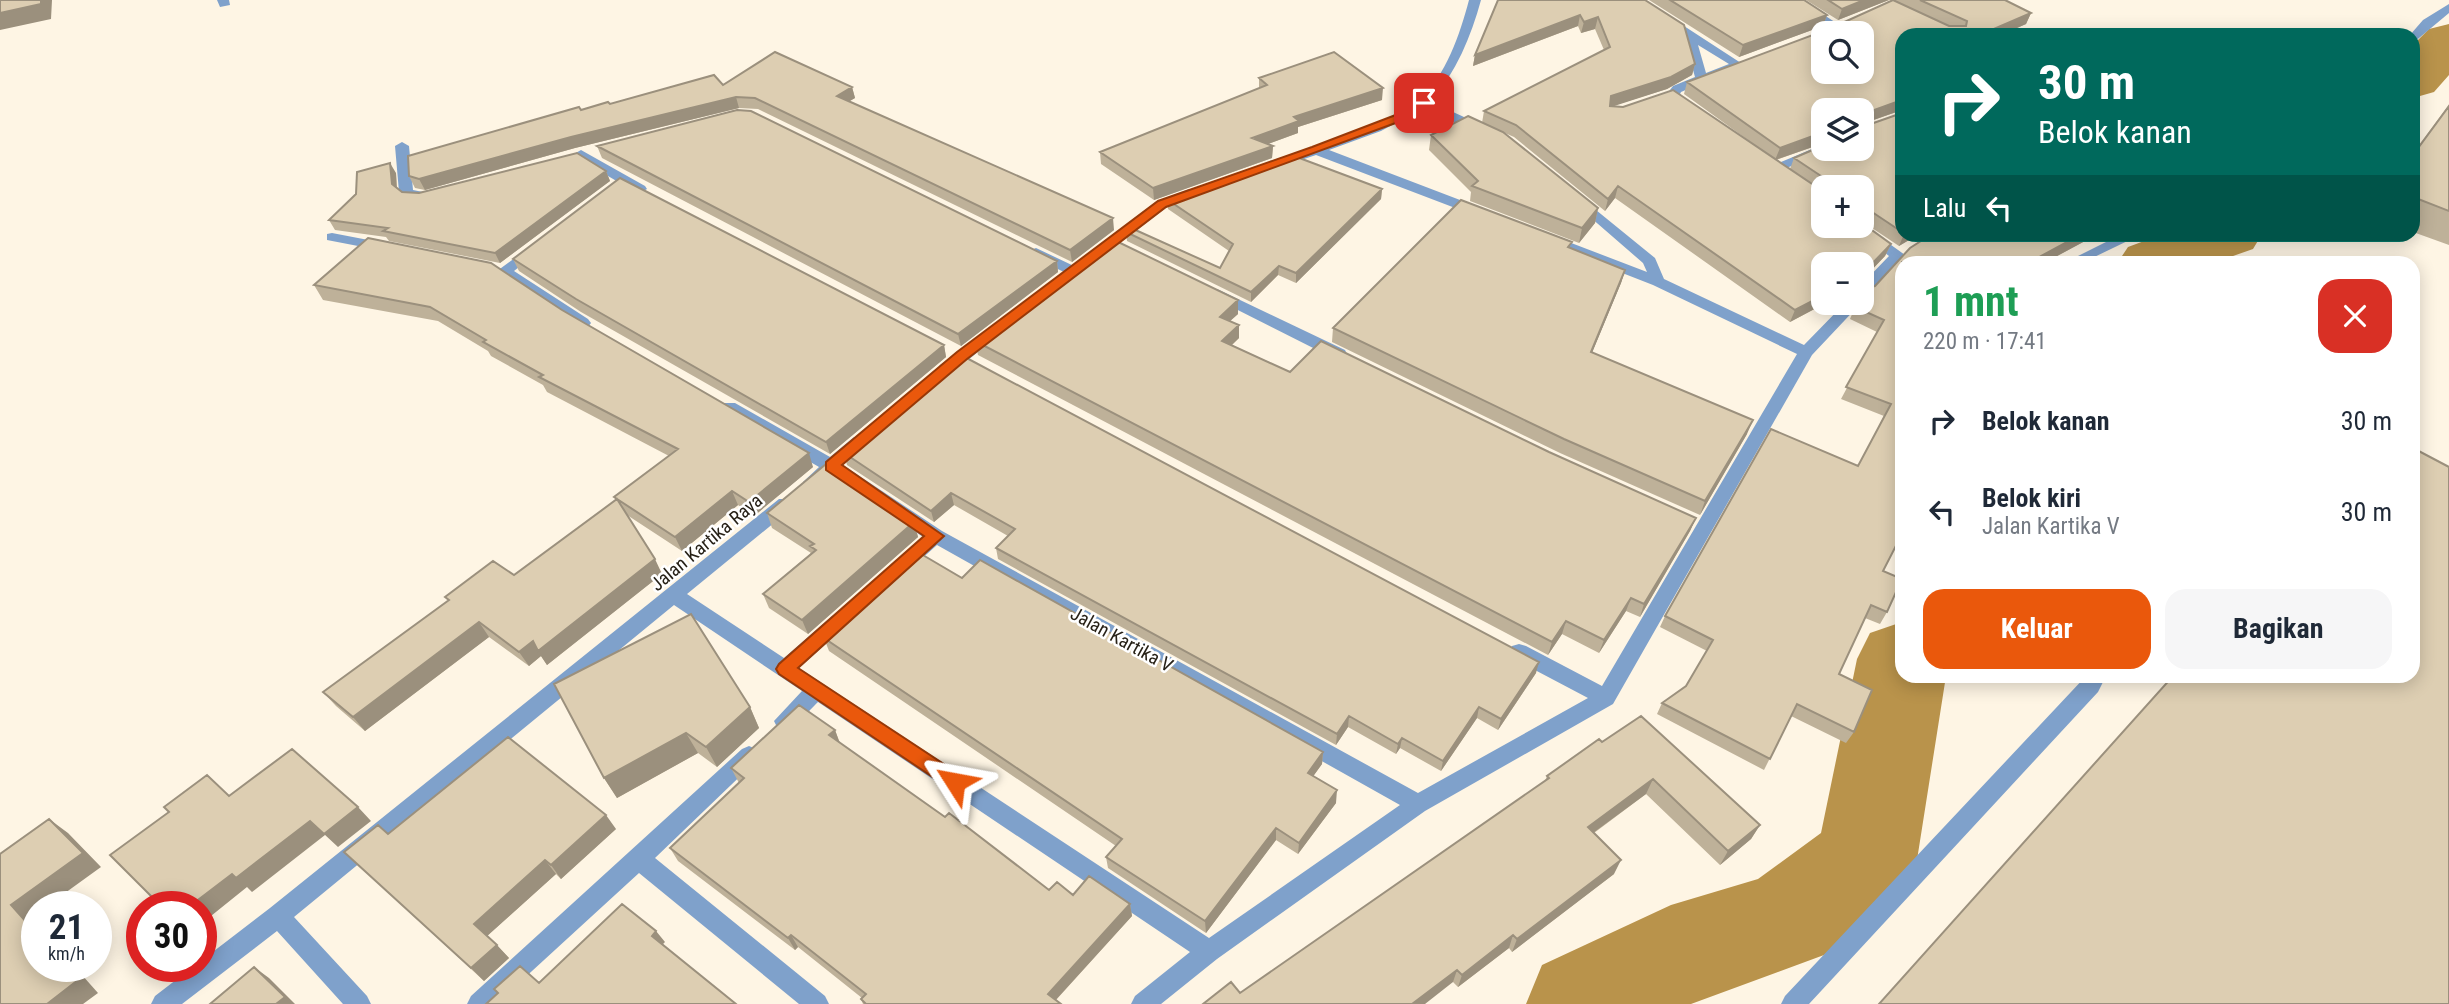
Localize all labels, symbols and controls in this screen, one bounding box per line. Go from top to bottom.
map controls [1811,21,1874,315]
button: search [1811,21,1874,84]
text: 30 m [2038,54,2135,111]
icon: right [1923,56,2014,147]
pin [1394,73,1454,133]
icon: arrive [1405,84,1443,122]
button: layers [1811,98,1874,161]
text: Belok kanan [2038,113,2192,151]
button: + [1811,175,1874,238]
icon: left [1980,189,2018,227]
text: Lalu [1923,193,1966,223]
button: − [1811,252,1874,315]
text: 1 mnt [1923,277,2019,326]
button: close [2318,279,2392,353]
text: 220 m · 17:41 [1923,328,2047,355]
icon: right [1923,402,1961,440]
text: Belok kanan [1982,406,2109,436]
text: 30 m [2341,406,2392,436]
text: Belok kiri [1982,483,2081,513]
street label: Jalan Kartika Raya [646,489,767,596]
icon: left [1923,493,1961,531]
text: 30 m [2341,497,2392,527]
text: Jalan Kartika V [1982,513,2120,540]
button: Keluar [1923,589,2151,669]
button: Bagikan [2165,589,2392,669]
street label: Jalan Kartika V [1066,602,1177,677]
position arrow [918,745,992,819]
speed limit sign: 30 [126,891,217,982]
text: 21 [49,907,84,948]
text: km/h [48,943,85,964]

